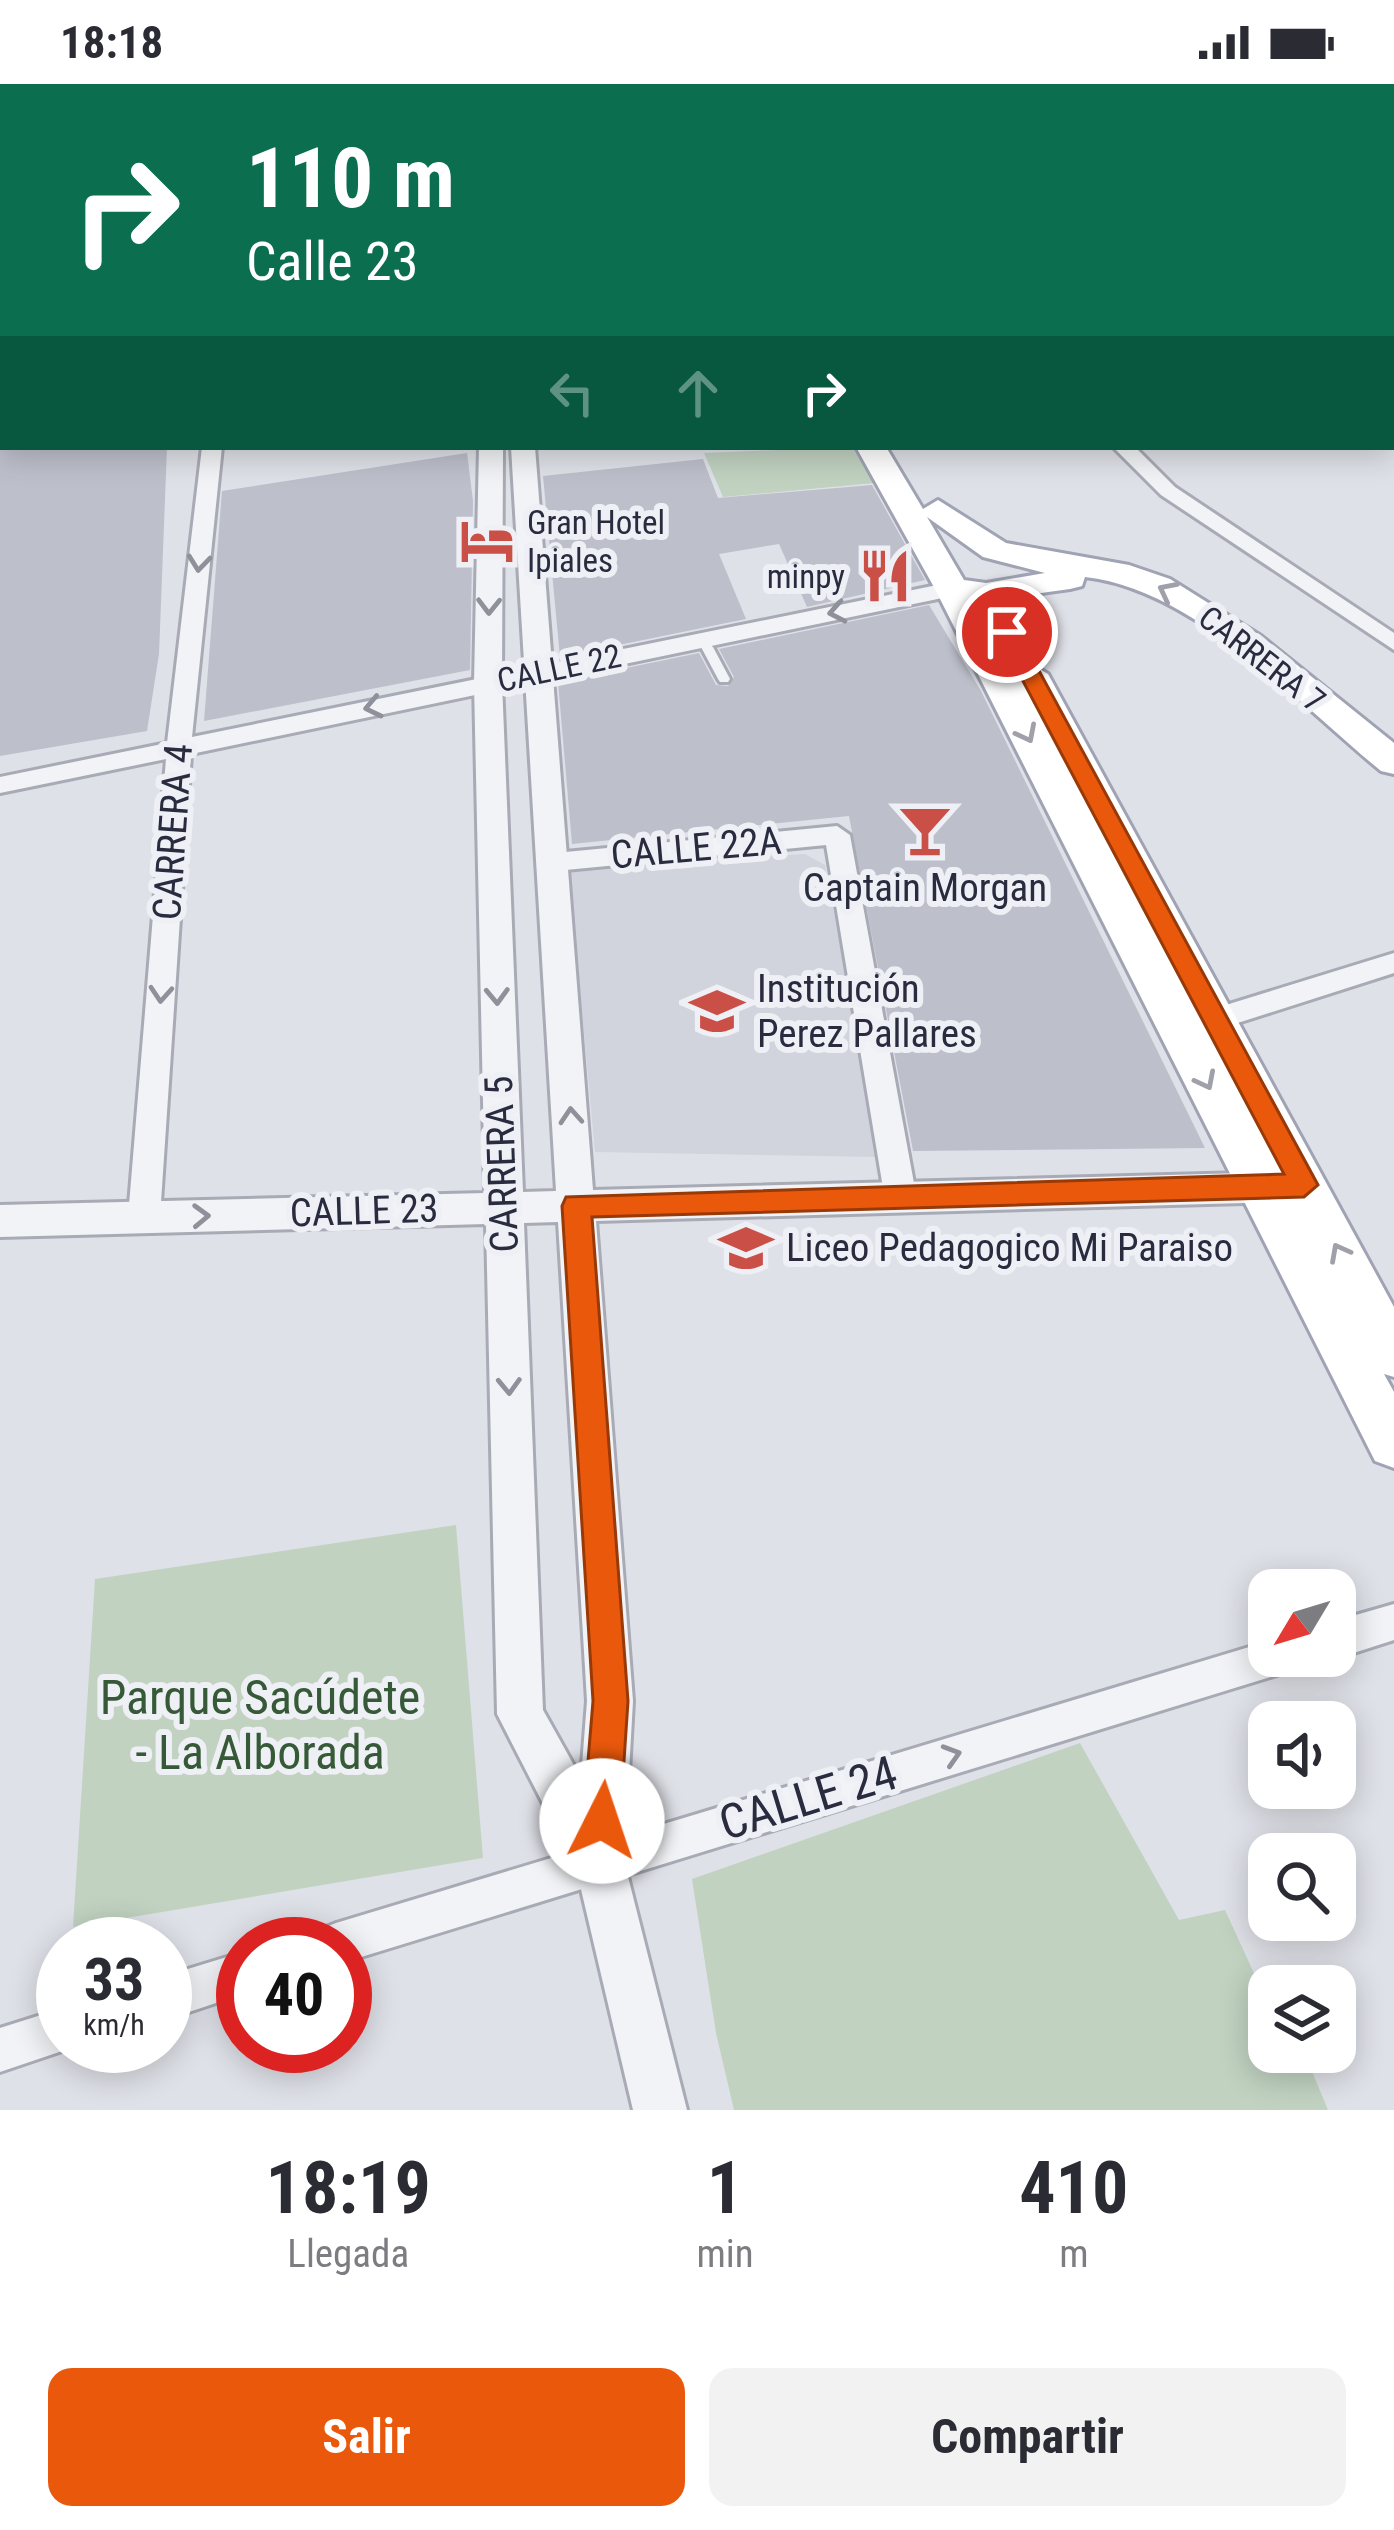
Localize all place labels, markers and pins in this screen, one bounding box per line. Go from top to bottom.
place label: Gran Hotel Ipiales [527,503,665,580]
hotel icon: Gran Hotel Ipiales [458,512,516,570]
restaurant icon: minpy [856,547,914,605]
place label: minpy [767,557,845,596]
pin [956,581,1058,683]
bar icon: Captain Morgan [896,801,954,859]
place label: Captain Morgan [803,865,1047,911]
place label: Institución Perez Pallares [757,966,977,1057]
school or university icon: Institución Perez Pallares [688,982,746,1040]
school or university icon: Liceo Pedagogico Mi Paraiso [717,1219,775,1277]
place label: Liceo Pedagogico Mi Paraiso [786,1225,1233,1271]

